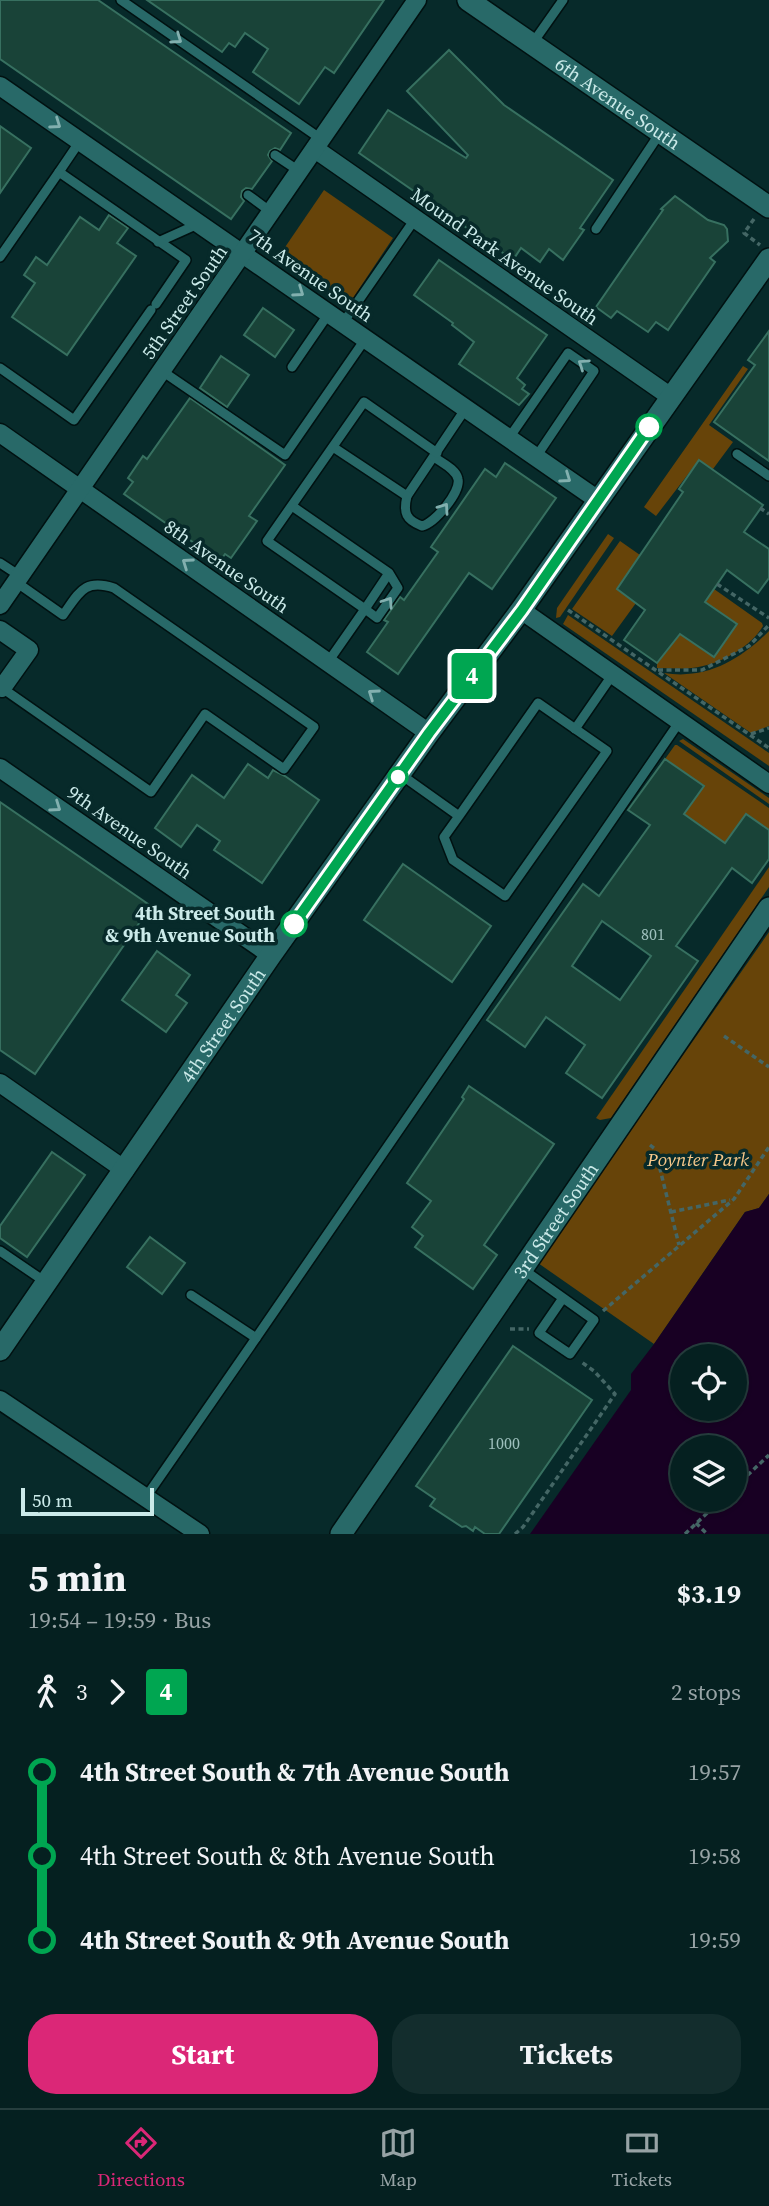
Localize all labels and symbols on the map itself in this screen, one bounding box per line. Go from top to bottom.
one-way arrow [169,31,182,43]
street label: 6th Avenue South [550,51,686,156]
one-way arrow [48,116,61,128]
street label: Mound Park Avenue South [406,181,604,331]
street label: 7th Avenue South [243,222,379,328]
street label: 5th Street South [135,240,233,364]
one-way arrow [291,284,304,296]
one-way arrow [578,360,591,372]
unlabelled marker [636,414,662,440]
one-way arrow [558,470,571,482]
one-way arrow [436,503,449,516]
street label: 8th Avenue South [159,513,295,619]
one-way arrow [182,559,195,571]
one-way arrow [380,597,392,610]
line badge: 4 [449,653,495,699]
one-way arrow [368,690,381,702]
unlabelled marker [388,767,408,787]
street label: 9th Avenue South [62,779,198,885]
one-way arrow [48,799,61,811]
place label: 4th Street South & 9th Avenue South [105,900,275,948]
marker: 4th Street South & 9th Avenue South [281,911,307,937]
house number: 801 [641,923,665,945]
street label: 4th Street South [174,963,271,1088]
park label: Poynter Park [646,1146,749,1172]
street label: 3rd Street South [507,1157,604,1283]
house number: 1000 [488,1432,520,1454]
scale bar [21,1485,154,1517]

